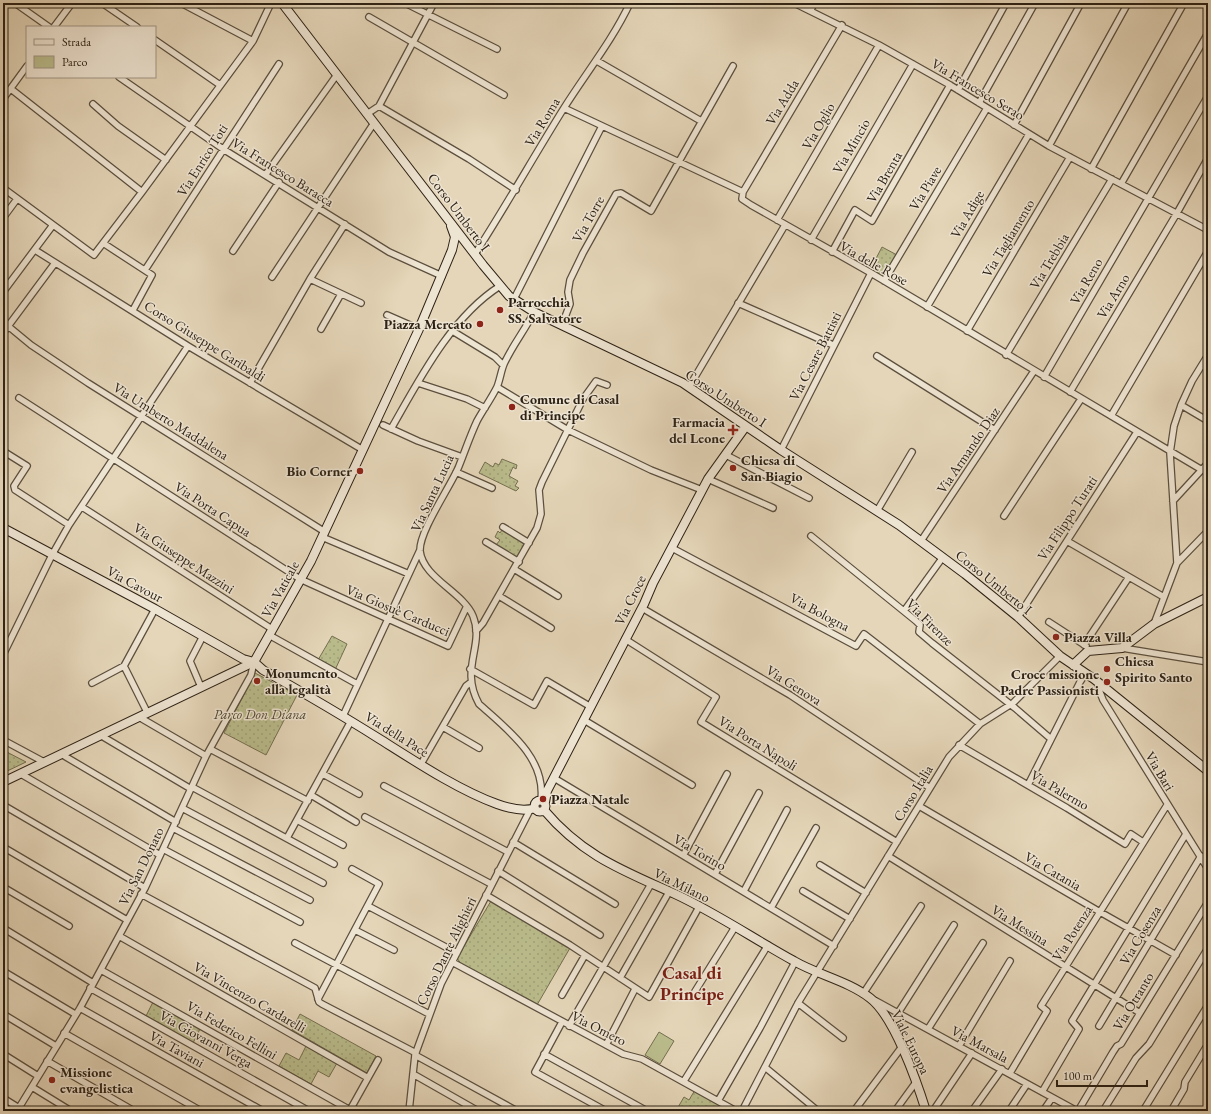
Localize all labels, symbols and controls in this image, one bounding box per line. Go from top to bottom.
legend [26,26,156,78]
text: Strada [62,34,91,50]
text: Parco [62,54,87,70]
street label: Via Francesco Serao [928,54,1028,124]
street label: Via Adda [761,75,803,128]
street label: Via Roma [520,94,564,150]
street label: Via Oglio [797,99,839,153]
street label: Via Mincio [828,115,874,177]
street label: Via Enrico Toti [173,120,232,200]
street label: Via Francesco Baracca [229,133,338,211]
street label: Via Brenta [862,148,906,206]
street label: Via Piave [905,162,946,213]
street label: Corso Umberto I [424,169,494,255]
street label: Via Adige [946,186,988,241]
street label: Via Torre [568,192,608,245]
street label: Via Tagliamento [978,196,1038,280]
street label: Via Trebbia [1025,229,1073,292]
street label: Via delle Rose [837,237,912,289]
street label: Via Reno [1066,254,1107,307]
street label: Via Arno [1093,270,1134,322]
place label: Parrocchia SS. Salvatore [508,293,582,327]
street label: Corso Giuseppe Garibaldi [141,296,270,386]
marker: Parrocchia SS. Salvatore [495,305,505,315]
street label: Via Cesare Battisti [785,308,845,404]
place label: Piazza Mercato [384,315,472,333]
marker: Piazza Mercato [475,319,485,329]
street label: Corso Umberto I [682,365,770,431]
street label: Via Umberto Maddalena [110,378,233,464]
place label: Comune di Casal di Principe [520,390,619,424]
marker: Comune di Casal di Principe [507,402,517,412]
street label: Via Armando Diaz [932,403,1004,497]
place label: Farmacia del Leone [669,413,726,447]
marker: Farmacia del Leone [728,425,738,435]
street label: Via Santa Lucia [406,451,458,535]
place label: Chiesa di San Biagio [741,451,803,485]
place label: Bio Corner [286,462,352,480]
marker: Chiesa di San Biagio [728,463,738,473]
marker: Bio Corner [355,466,365,476]
street label: Via Filippo Turati [1033,472,1101,564]
street label: Via Porta Capua [171,477,255,541]
street label: Via Giuseppe Mazzini [130,519,239,598]
street label: Corso Umberto I [952,546,1036,618]
street label: Via Vaticale [257,557,303,621]
street label: Via Cavour [104,562,166,606]
street label: Via Croce [610,572,650,628]
street label: Via Giosuè Carducci [343,580,453,640]
street label: Via Bologna [787,589,853,635]
street label: Via Firenze [902,594,958,650]
place label: Piazza Villa [1064,628,1133,646]
marker: Piazza Villa [1051,632,1061,642]
place label: Chiesa Spirito Santo [1115,652,1192,686]
street label: Via Genova [763,661,826,709]
place label: Monumento alla legalità [265,664,337,698]
marker: Chiesa Spirito Santo [1102,664,1112,674]
place label: Croce missione Padre Passionisti [1000,665,1099,699]
marker: Monumento alla legalità [252,676,262,686]
marker: Croce missione Padre Passionisti [1102,677,1112,687]
park label: Parco Don Diana [213,705,307,723]
street label: Via della Pace [362,707,433,761]
street label: Via Porta Napoli [715,712,801,775]
street label: Via Bari [1141,748,1179,794]
street label: Corso Italia [889,761,937,825]
street label: Via Palermo [1027,766,1093,814]
place label: Piazza Natale [551,790,630,808]
marker: Piazza Natale [538,794,548,804]
street label: Via San Donato [114,824,168,908]
street label: Via Torino [670,830,730,874]
street label: Via Catania [1021,847,1085,895]
street label: Via Milano [651,864,713,906]
street label: Corso Dante Alighieri [412,893,480,1008]
street label: Via Messina [988,900,1052,950]
street label: Via Potenza [1048,901,1097,964]
street label: Via Cosenza [1115,902,1165,968]
street label: Via Vincenzo Cardarelli [190,957,310,1037]
district label: Casal di Principe [660,961,724,1005]
street label: Via Otranto [1109,968,1157,1033]
street label: Via Federico Fellini [183,997,281,1064]
street label: Via Giovanni Verga [156,1006,256,1072]
street label: Via Omero [568,1006,630,1050]
street label: Viale Europa [888,1007,934,1077]
street label: Via Marsala [948,1021,1012,1067]
street label: Via Taviani [146,1027,208,1072]
scale bar [1057,1062,1147,1088]
place label: Missione evangelistica [60,1063,134,1097]
text: 100 m [1063,1068,1093,1084]
marker: Missione evangelistica [47,1075,57,1085]

